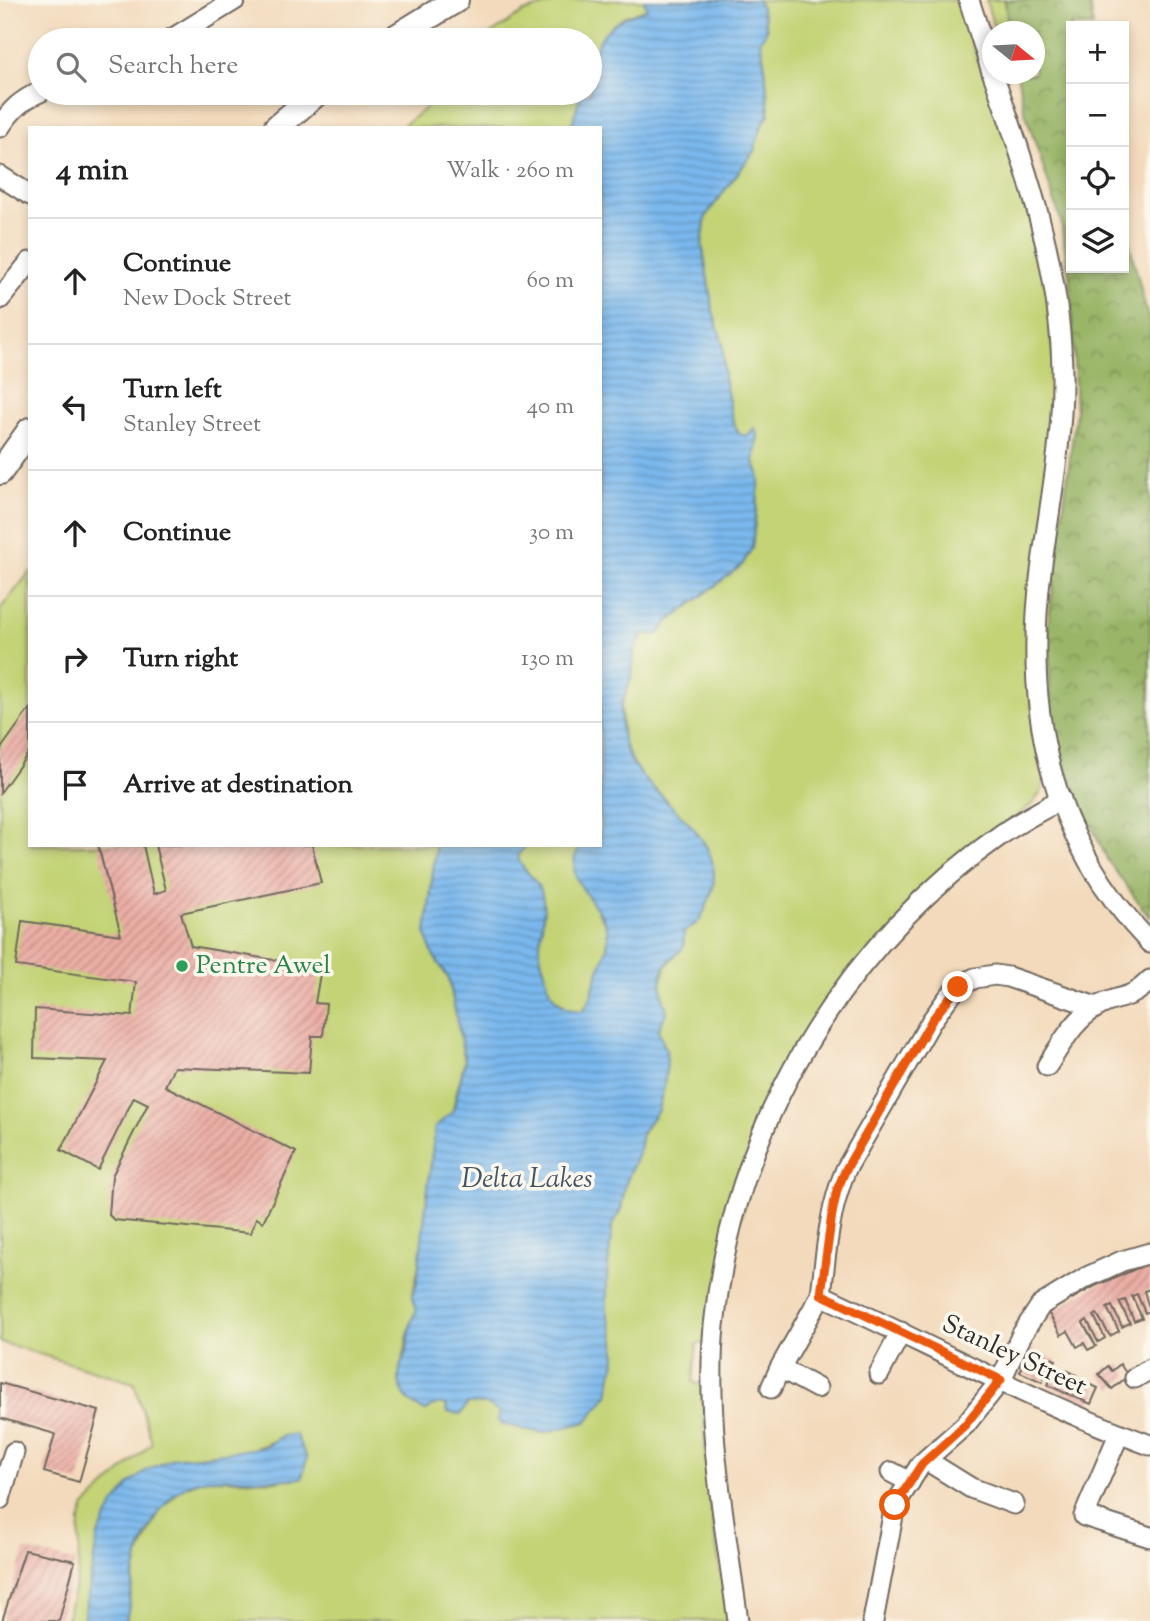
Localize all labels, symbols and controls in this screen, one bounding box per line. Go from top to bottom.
north arrow [982,21,1045,84]
map controls [1066,21,1129,273]
button: + [1066,21,1129,84]
search box [28,28,602,105]
icon: search [52,48,90,86]
text: Search here [108,48,238,85]
button: − [1066,84,1129,147]
button: locate [1066,147,1129,210]
text: 4 min [56,150,129,193]
text: Walk · 260 m [446,155,574,188]
button: layers [1066,210,1129,273]
text: Continue [123,246,231,283]
icon: ahead [56,262,94,300]
text: 60 m [526,265,574,298]
text: New Dock Street [123,283,291,316]
text: Turn left [123,372,222,409]
icon: left [56,388,94,426]
text: 40 m [527,391,574,424]
text: Stanley Street [123,409,261,442]
icon: ahead [56,514,94,552]
text: Continue [123,515,231,552]
text: 30 m [529,517,574,550]
icon: right [56,640,94,678]
text: Turn right [123,641,238,678]
text: 130 m [521,643,574,676]
icon: arrive [56,766,94,804]
text: Arrive at destination [123,767,353,804]
place label: Pentre Awel [196,948,331,985]
marker: Pentre Awel [174,958,190,974]
route end [942,971,973,1002]
water label: Delta Lakes [461,1160,593,1200]
street label: Stanley Street [935,1306,1093,1406]
route start [879,1489,910,1520]

